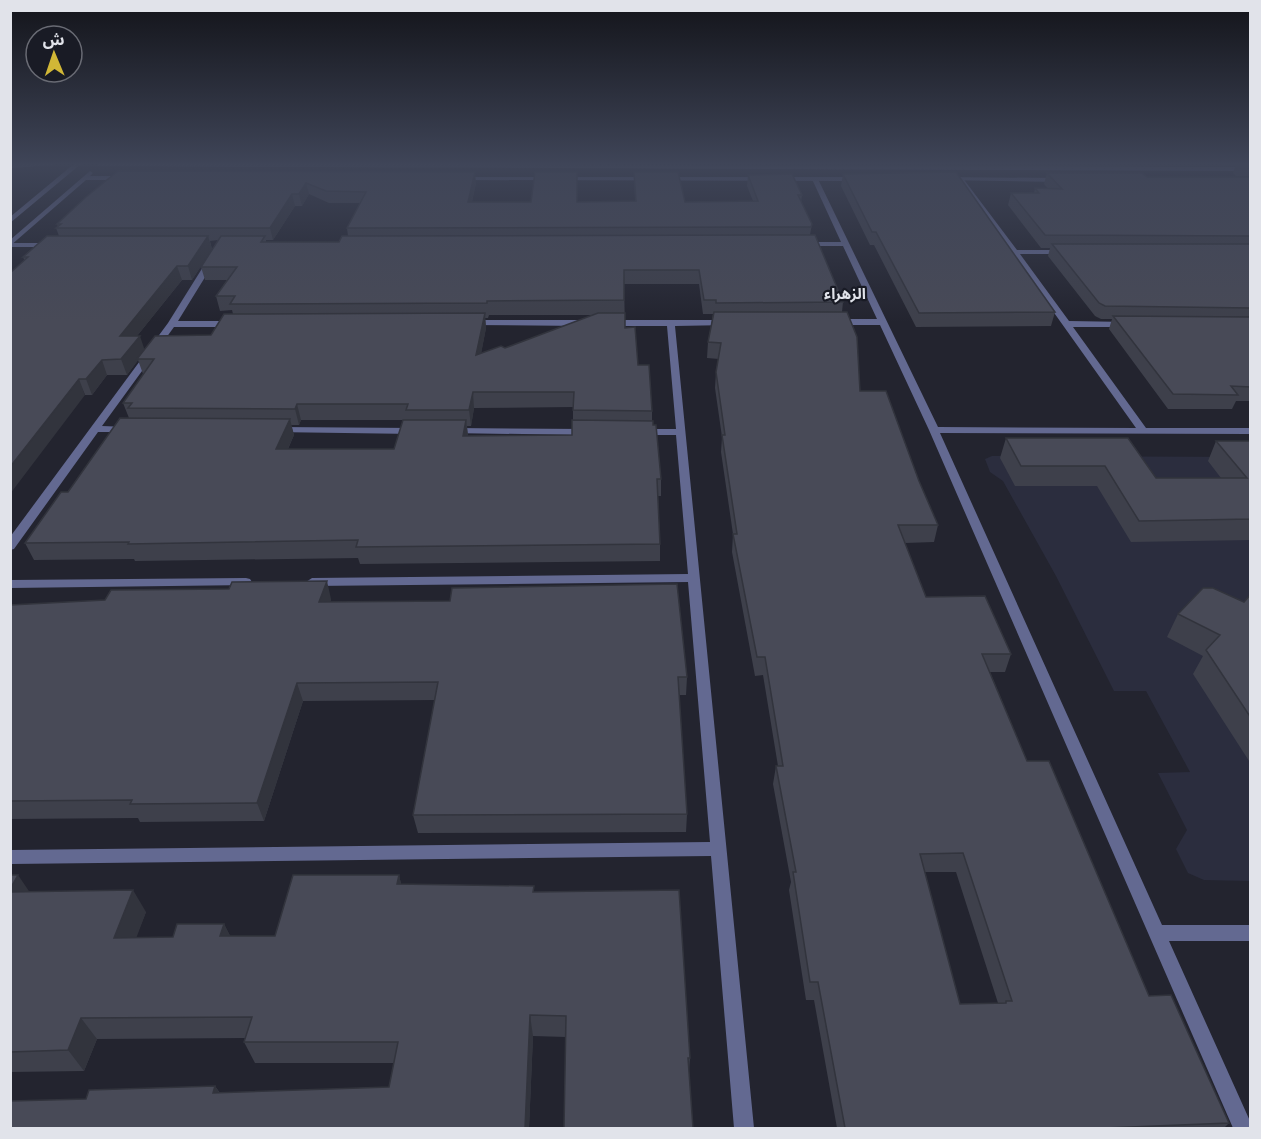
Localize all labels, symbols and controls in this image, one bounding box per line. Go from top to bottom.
north arrow [24,24,84,84]
text: ش [42,32,65,49]
district label: الزهراء [824,287,866,303]

